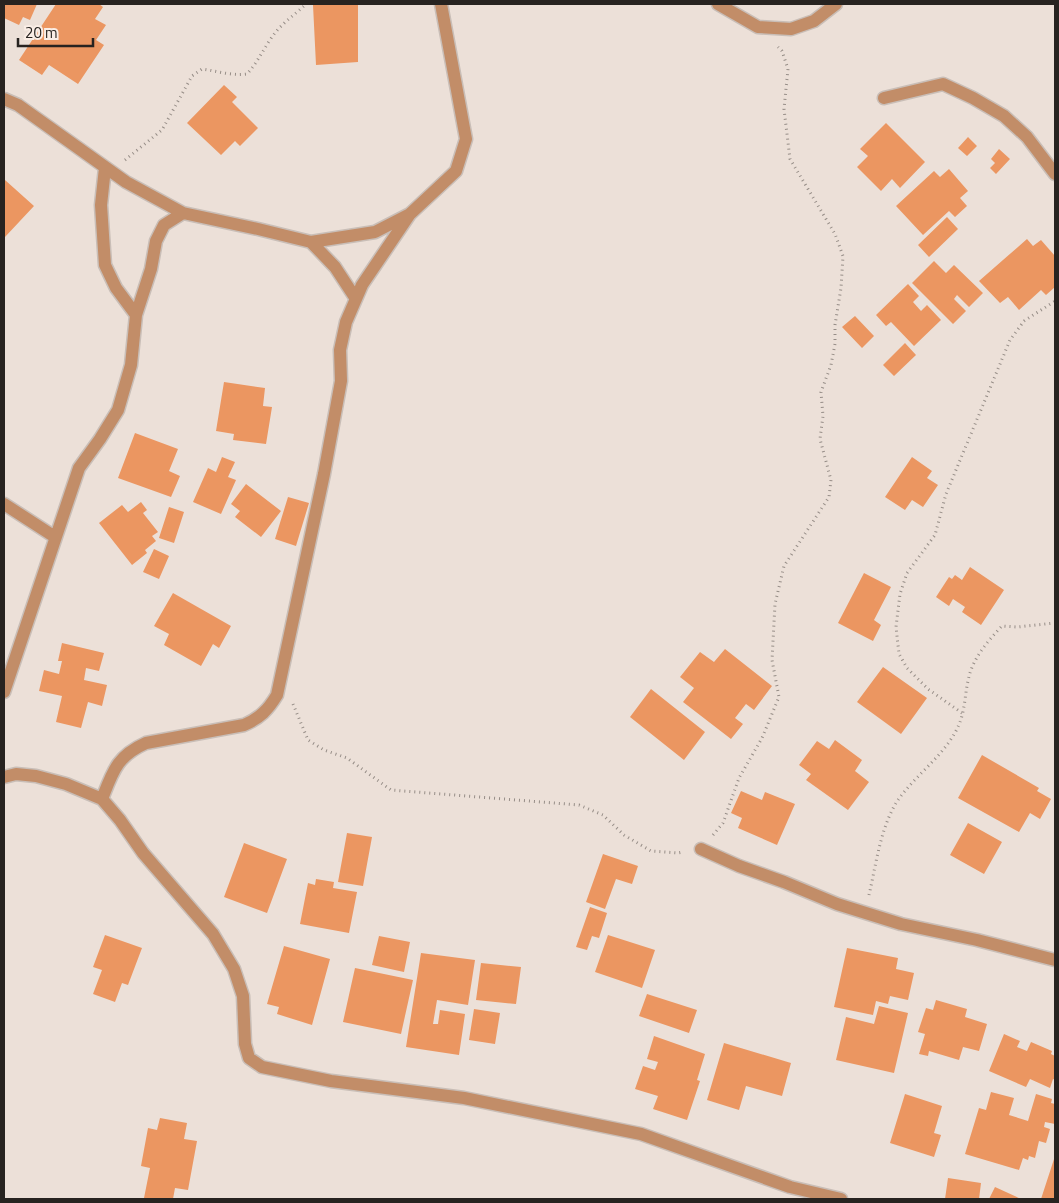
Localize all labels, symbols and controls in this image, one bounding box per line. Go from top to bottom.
scale bar [18,15,92,47]
text: 20 m [25,21,58,44]

